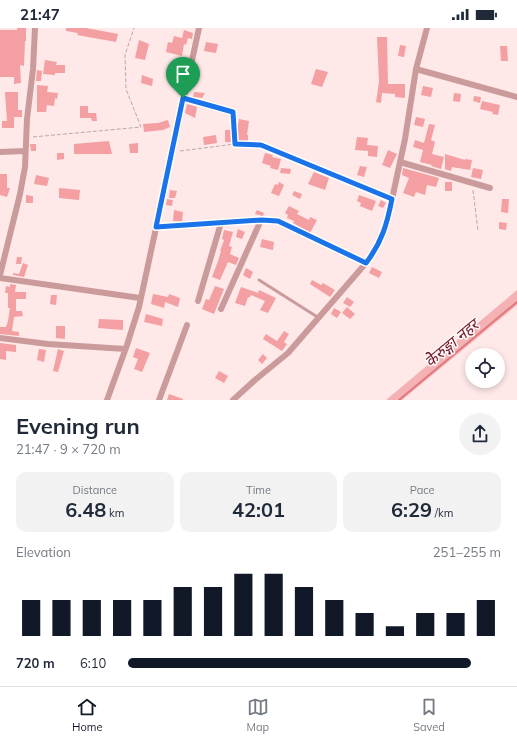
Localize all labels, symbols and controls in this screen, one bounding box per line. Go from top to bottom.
text: 21:47 [20,5,60,24]
pin [166,57,200,98]
icon: arrive [172,63,194,85]
water label: केेरुङ्गा नहर [420,312,485,371]
map controls [465,348,505,388]
button: locate [465,348,505,388]
text: Evening run [16,412,140,440]
button: share [459,413,501,455]
text: 21:47 · 9 × 720 m [16,441,121,457]
text: Distance [73,483,117,497]
text: Time [246,483,271,497]
text: Pace [410,483,435,497]
text: 6.48 [65,497,106,522]
text: 42:01 [232,497,285,522]
text: 6:29 [391,497,432,522]
text: km [106,506,124,520]
text: /km [432,506,453,520]
text: Elevation [16,544,71,560]
text: 251–255 m [433,544,501,560]
text: 720 m [16,655,55,671]
text: 6:10 [80,655,106,671]
tab: Home [72,696,102,734]
tab: Map [246,696,269,734]
tab: Saved [413,696,445,734]

